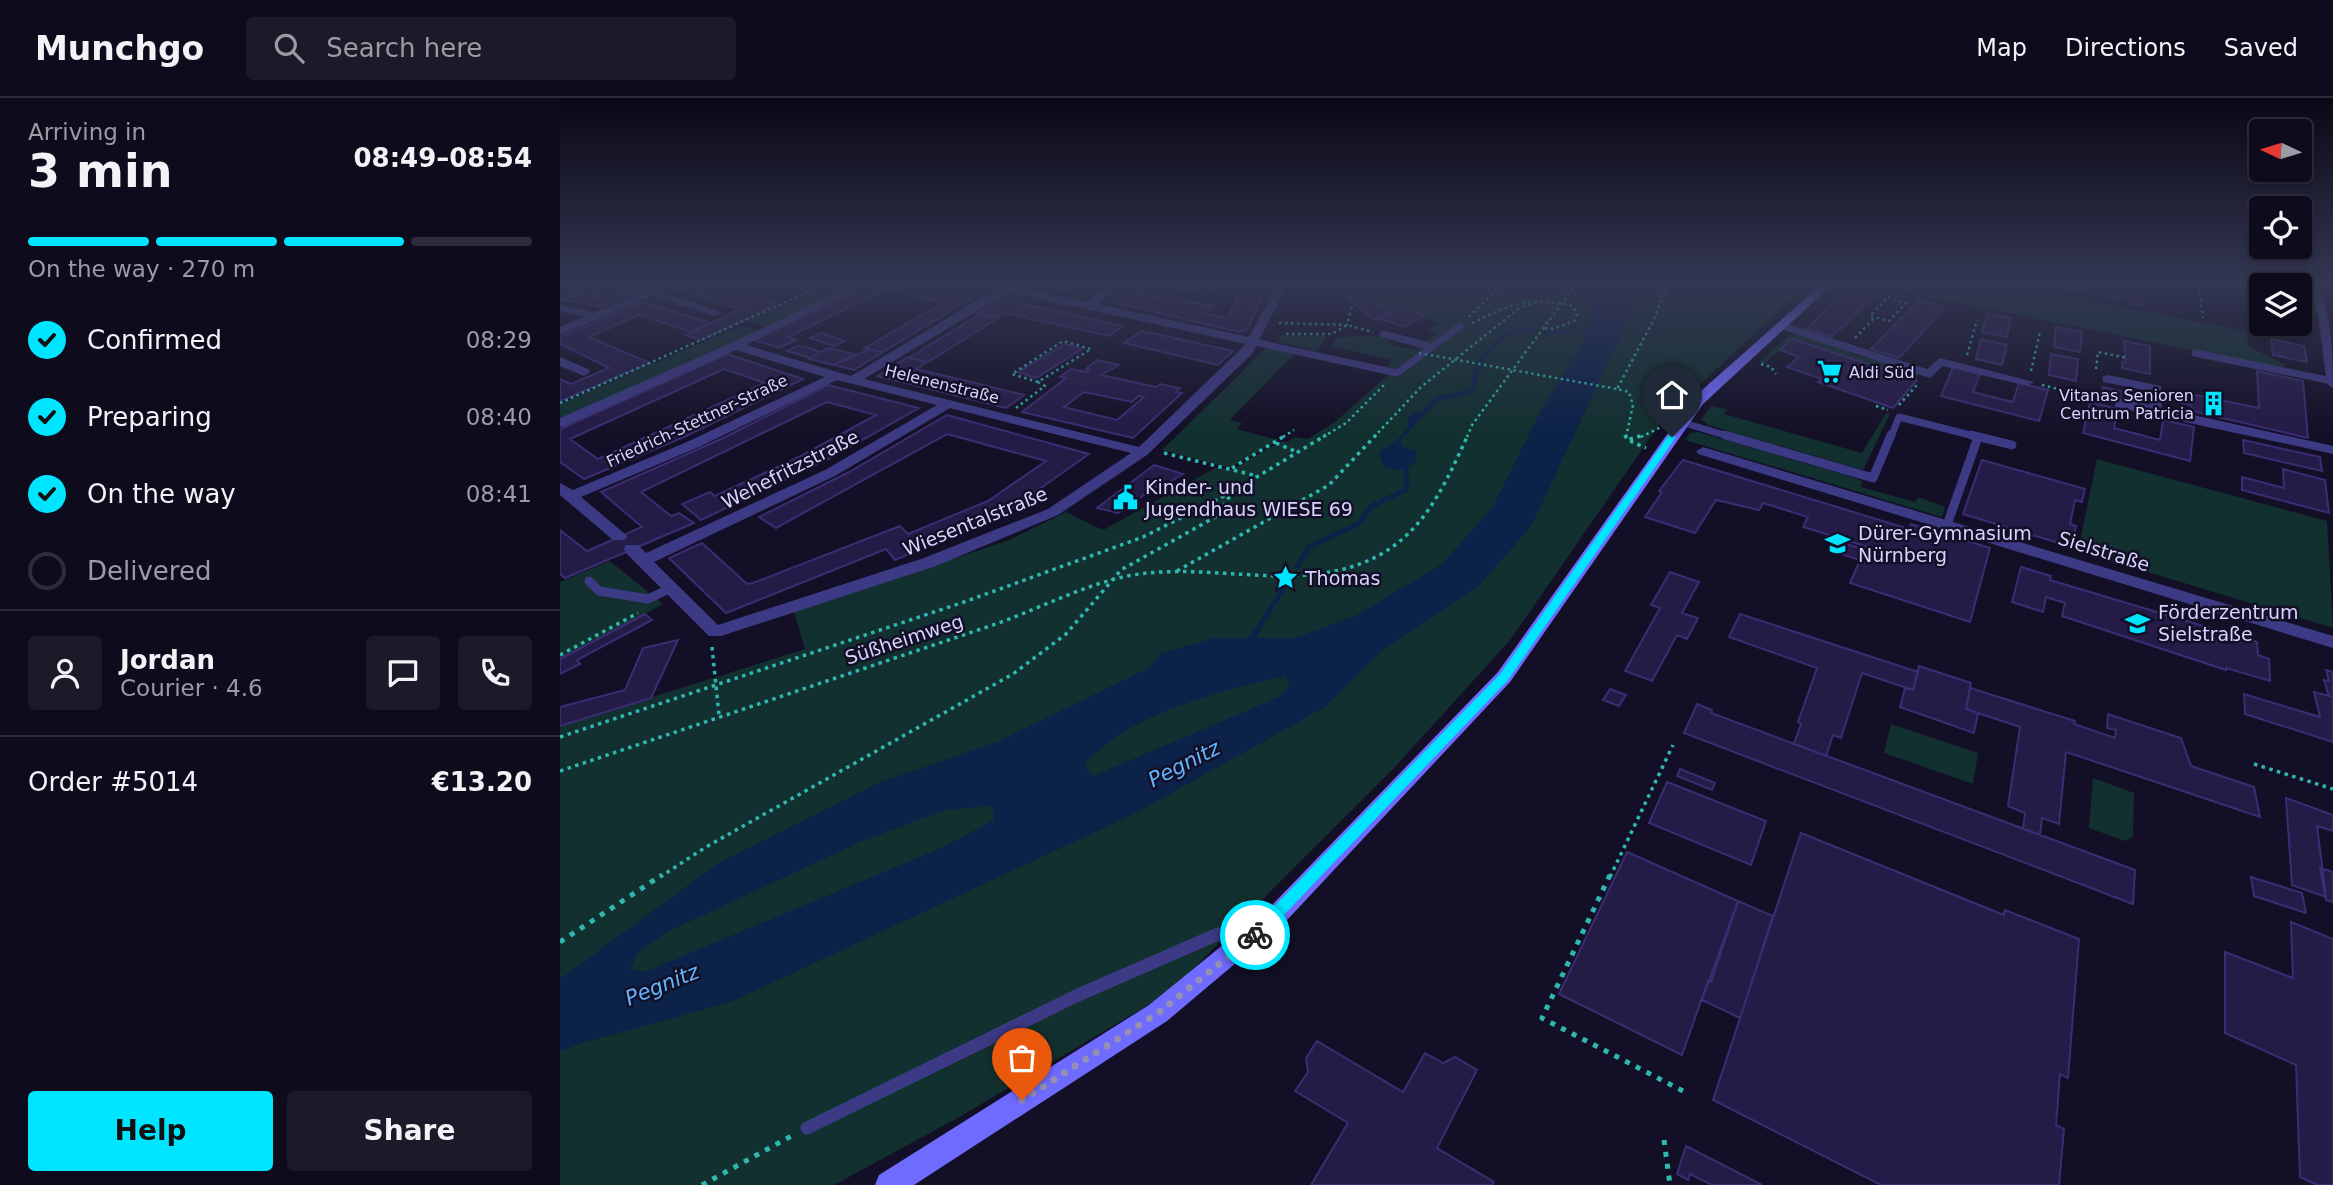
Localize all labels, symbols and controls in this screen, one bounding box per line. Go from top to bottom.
search box [246,17,736,80]
text: Munchgo [35,29,204,68]
icon: search [270,29,308,67]
text: Search here [326,33,482,63]
text: Map [1976,34,2027,62]
text: Directions [2065,34,2186,62]
text: Saved [2224,34,2298,62]
text: Arriving in [28,119,146,145]
north arrow [2249,119,2312,182]
map controls [2249,119,2312,336]
text: 08:49–08:54 [353,143,532,173]
text: 3 min [28,144,172,198]
button: locate [2249,196,2312,259]
text: On the way · 270 m [28,256,255,282]
button: layers [2249,273,2312,336]
icon: check [28,321,66,359]
text: Confirmed [87,325,222,355]
text: 08:29 [466,327,532,353]
supermarket icon: Aldi Süd [1815,358,1843,386]
street label: Helenenstraße [883,361,1001,407]
place label: Aldi Süd [1849,363,1915,382]
pin [1642,365,1702,437]
street label: Friedrich-Stettner-Straße [603,371,791,471]
icon: home [1653,376,1691,414]
place label: Vitanas Senioren Centrum Patricia [2059,386,2194,423]
building icon: Vitanas Senioren Centrum Patricia [2200,390,2228,418]
icon: check [28,398,66,436]
text: Preparing [87,402,212,432]
text: 08:40 [466,404,532,430]
street label: Wehefritzstraße [718,425,862,513]
icon: check [28,475,66,513]
place label: Kinder- und Jugendhaus WIESE 69 [1144,476,1353,520]
text: On the way [87,479,236,509]
text: 08:41 [466,481,532,507]
street label: Wiesentalstraße [900,482,1050,560]
public building icon: Kinder- und Jugendhaus WIESE 69 [1111,484,1139,512]
place label: Dürer-Gymnasium Nürnberg [1858,522,2032,566]
street label: Sielstraße [2055,527,2153,575]
school or university icon: Dürer-Gymnasium Nürnberg [1824,530,1852,558]
text: Delivered [87,556,211,586]
place icon: Thomas [1271,564,1299,592]
place label: Thomas [1304,567,1380,589]
place label: Förderzentrum Sielstraße [2158,601,2298,645]
school or university icon: Förderzentrum Sielstraße [2124,609,2152,637]
street label: Süßheimweg [842,610,966,668]
button: person [28,636,102,710]
button: chat [366,636,440,710]
button: phone [458,636,532,710]
text: Jordan [120,645,215,675]
text: Courier · 4.6 [120,675,263,701]
water label: Pegnitz [1144,735,1225,792]
text: Order #5014 [28,767,198,797]
text: €13.20 [432,767,532,797]
courier [1220,900,1290,970]
icon: bike [1236,916,1274,954]
water label: Pegnitz [622,959,703,1011]
pin [992,1028,1052,1100]
icon: bag [1003,1039,1041,1077]
button: Help [28,1091,273,1171]
button: Share [287,1091,532,1171]

